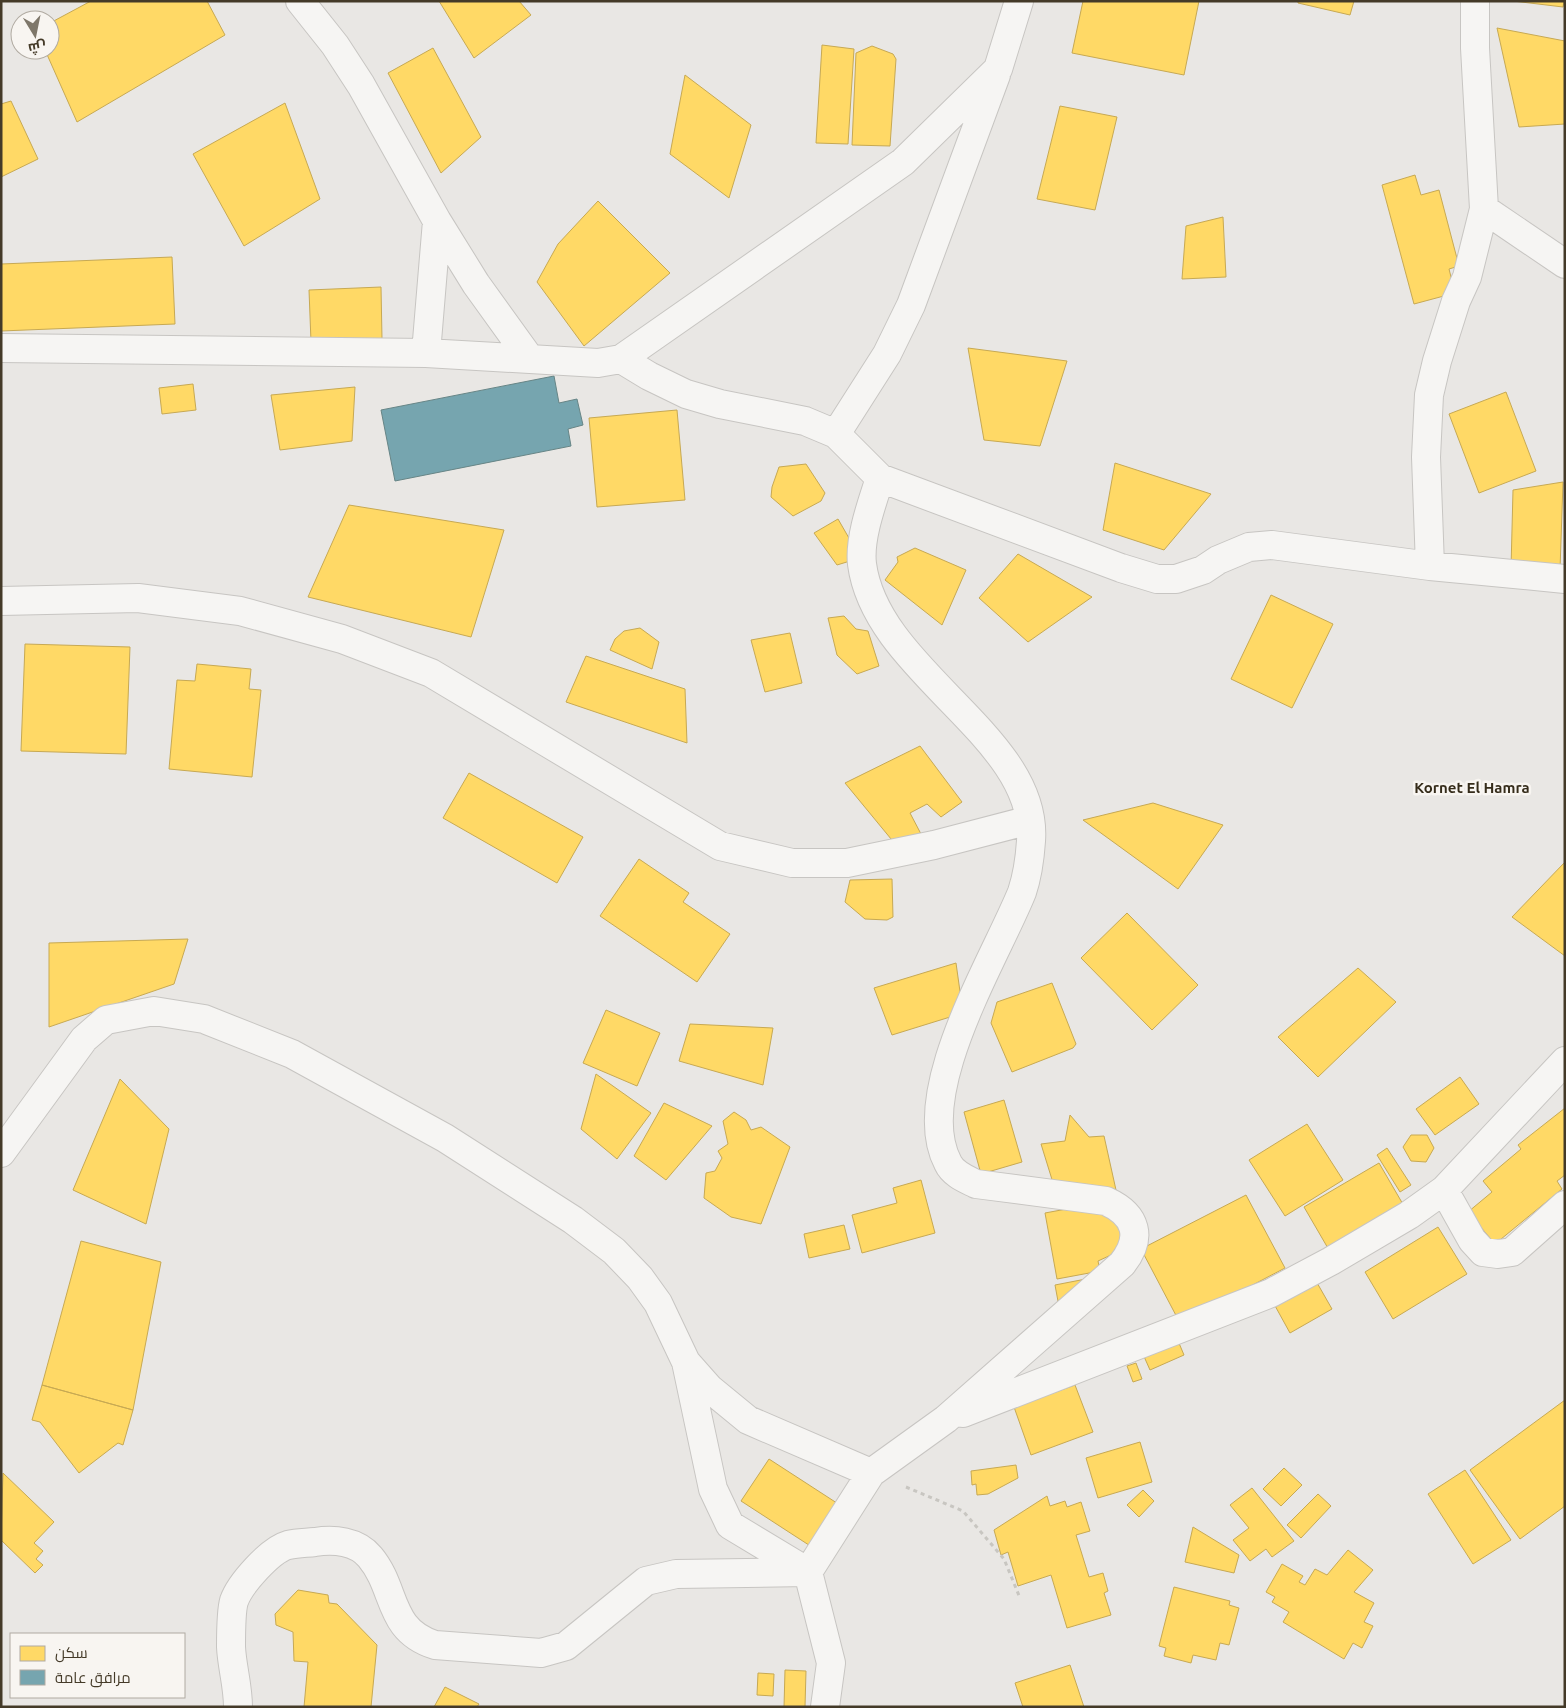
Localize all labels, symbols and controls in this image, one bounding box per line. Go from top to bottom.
north arrow [10,10,60,60]
text: ش [27,37,47,57]
district label: Kornet El Hamra [1414,779,1530,796]
legend [10,1633,185,1698]
text: سكن [55,1644,88,1663]
text: مرافق عامة [55,1669,131,1688]

